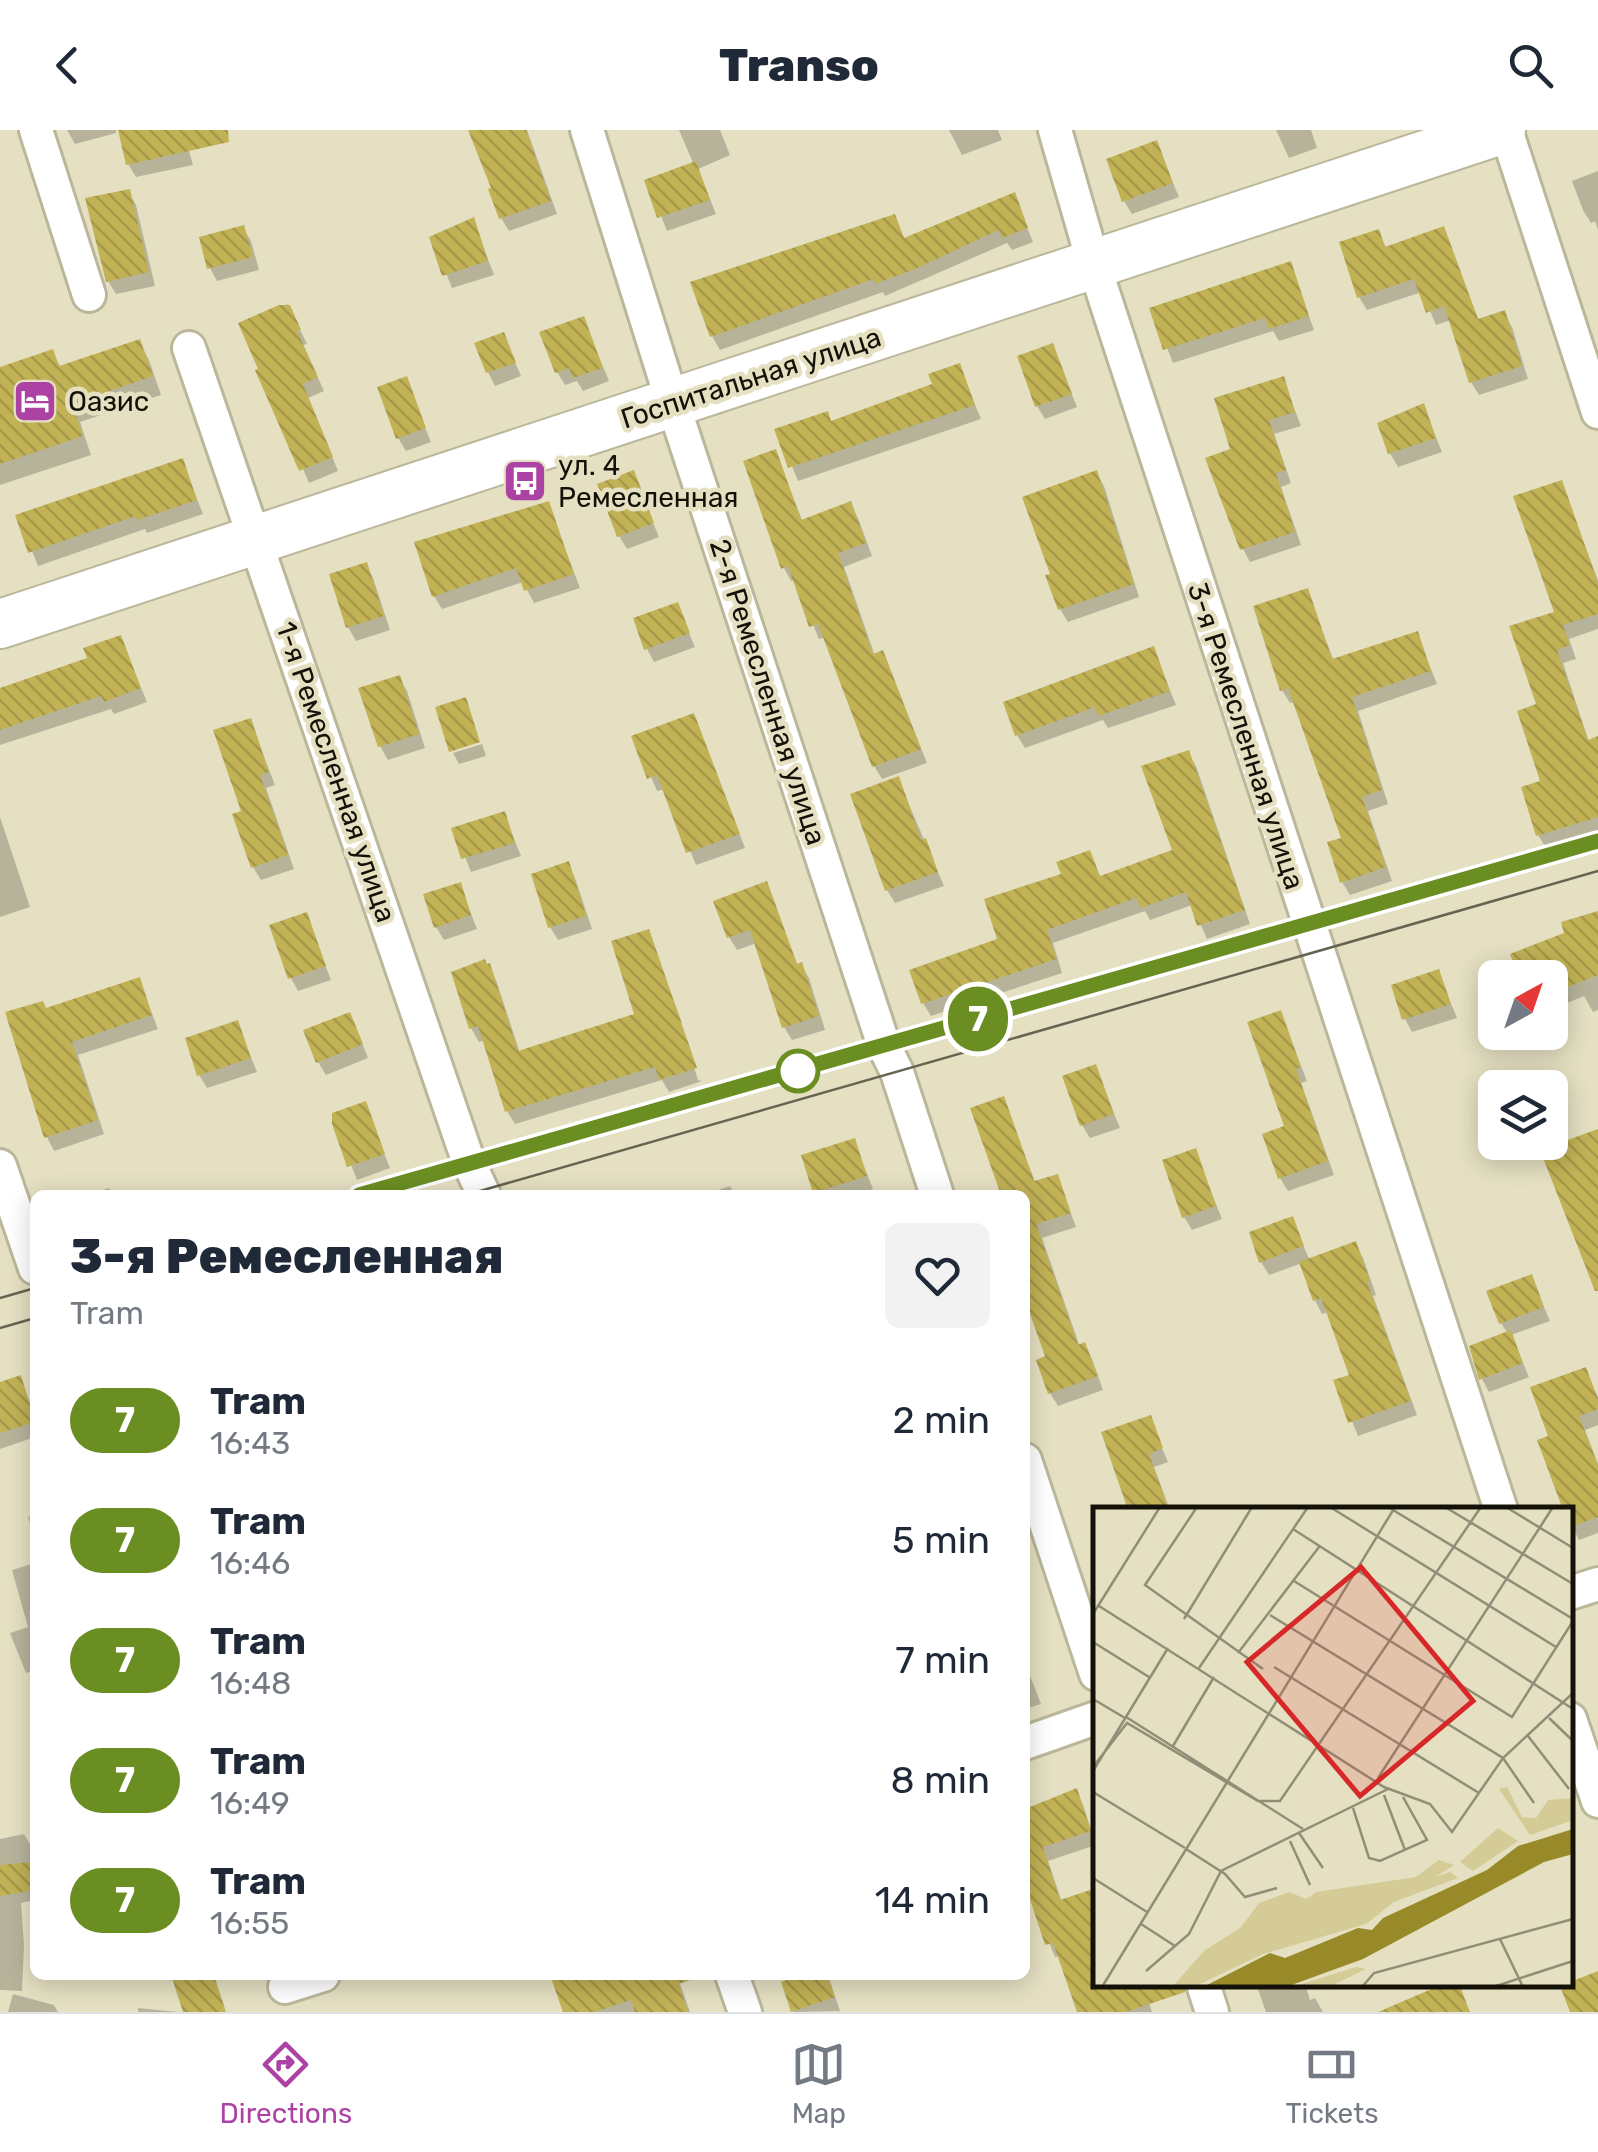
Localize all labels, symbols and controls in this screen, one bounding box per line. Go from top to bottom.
icon: back [40,38,95,93]
icon: search [1503,38,1558,93]
text: Transo [719,39,879,92]
street label: Госпитальная улица [617,320,885,436]
hotel icon: Оазис [12,378,58,424]
place label: Оазис [68,385,149,418]
place label: ул. 4 Ремесленная [558,449,739,514]
bus stop icon: ул. 4 Ремесленная [502,458,548,504]
street label: 2-я Ремесленная улица [703,535,833,849]
street label: 3-я Ремесленная улица [1181,578,1311,894]
street label: 1-я Ремесленная улица [269,617,403,927]
north arrow [1478,960,1568,1050]
map controls [1478,960,1568,1160]
line badge: 7 [946,986,1010,1052]
text: 7 [968,998,988,1040]
unlabelled marker [777,1050,819,1092]
button: layers [1478,1070,1568,1160]
button: heart [885,1223,990,1328]
text: 3-я Ремесленная [70,1228,504,1285]
text: Tram [70,1294,144,1332]
text: Tram [210,1378,306,1424]
text: 2 min [892,1397,990,1443]
text: 7 [115,1399,135,1441]
text: 16:43 [210,1424,290,1462]
text: Tram [210,1498,306,1544]
inset map [1093,1507,1573,1987]
text: 5 min [892,1517,990,1563]
text: 7 [115,1519,135,1561]
text: 16:46 [210,1544,290,1582]
text: Tram [210,1618,306,1664]
text: 7 min [895,1637,990,1683]
text: 7 [115,1639,135,1681]
text: 16:48 [210,1664,291,1702]
text: Tram [210,1738,306,1784]
text: 8 min [891,1757,990,1803]
text: 7 [115,1759,135,1801]
text: 16:49 [210,1784,290,1822]
text: Tram [210,1858,306,1904]
text: 14 min [875,1877,990,1923]
text: 7 [115,1879,135,1921]
text: 16:55 [210,1904,289,1942]
tab: Directions [220,2037,352,2130]
tab: Map [791,2037,846,2130]
tab: Tickets [1285,2037,1378,2130]

